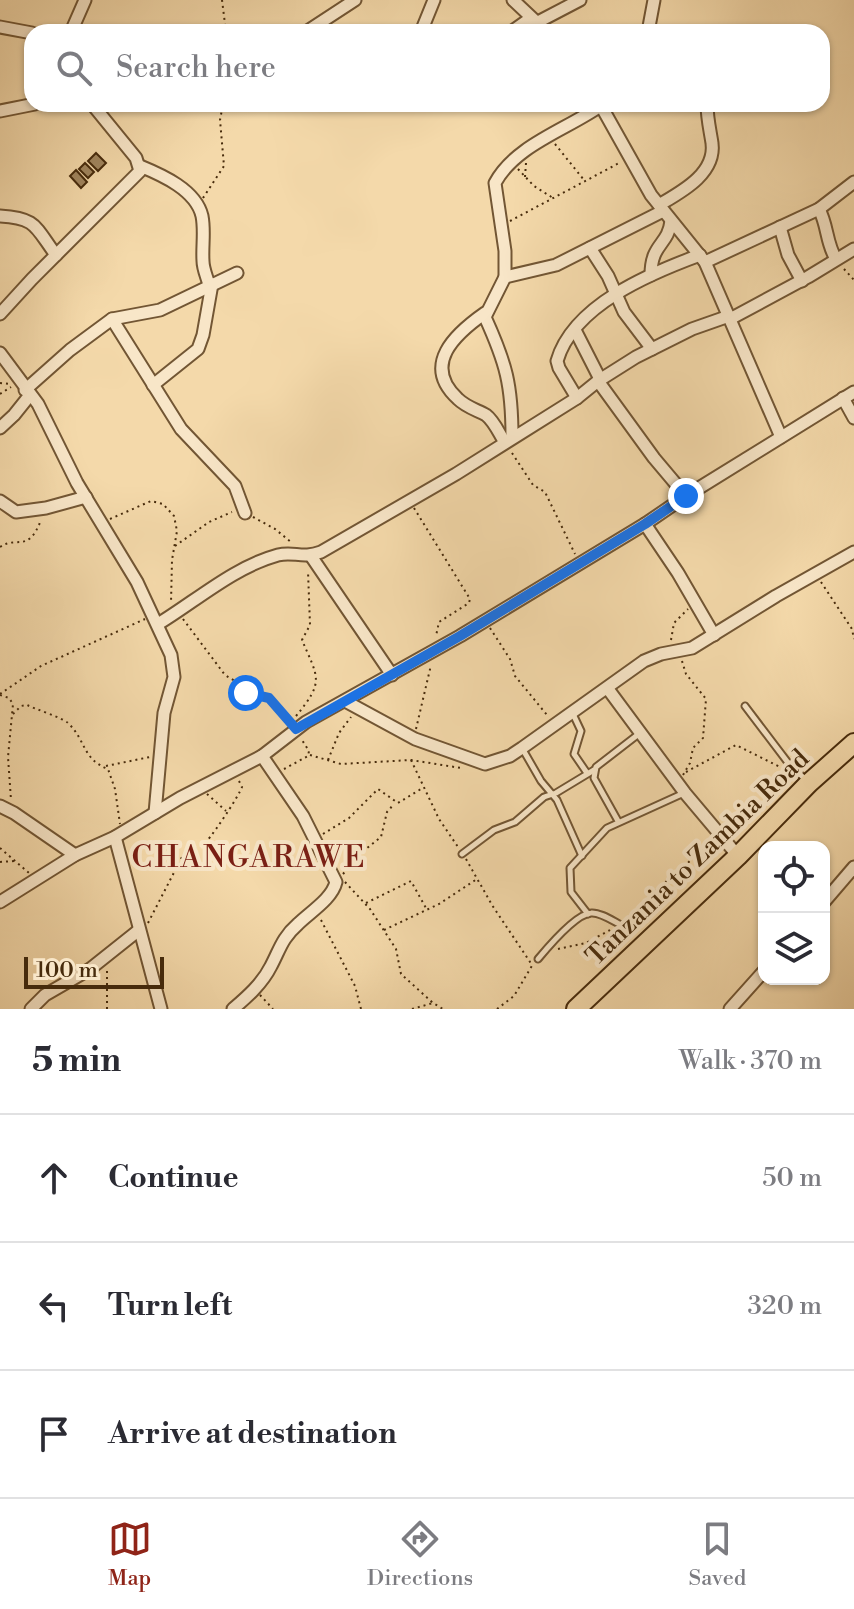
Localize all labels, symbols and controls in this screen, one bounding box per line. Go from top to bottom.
search box [24,24,830,112]
icon: search [52,46,96,90]
text: Search here [116,49,276,87]
route end [668,478,704,514]
route start [228,675,264,711]
street label: Tanzania to Zambia Road [580,743,816,973]
district label: CHANGARAWE [132,839,366,877]
map controls [758,841,830,985]
button: locate [758,841,830,913]
button: layers [758,913,830,985]
scale bar [24,953,164,989]
text: 100 m [36,957,98,984]
text: 5 min [32,1040,121,1082]
text: Walk · 370 m [679,1045,822,1077]
icon: ahead [32,1156,76,1200]
text: Continue [108,1159,239,1197]
text: 50 m [762,1162,822,1194]
icon: left [32,1284,76,1328]
text: Turn left [108,1287,232,1325]
text: 320 m [747,1290,822,1322]
icon: arrive [32,1412,76,1456]
text: Arrive at destination [108,1415,397,1453]
tab: Map [108,1517,152,1592]
tab: Directions [367,1517,473,1592]
tab: Saved [689,1517,746,1592]

